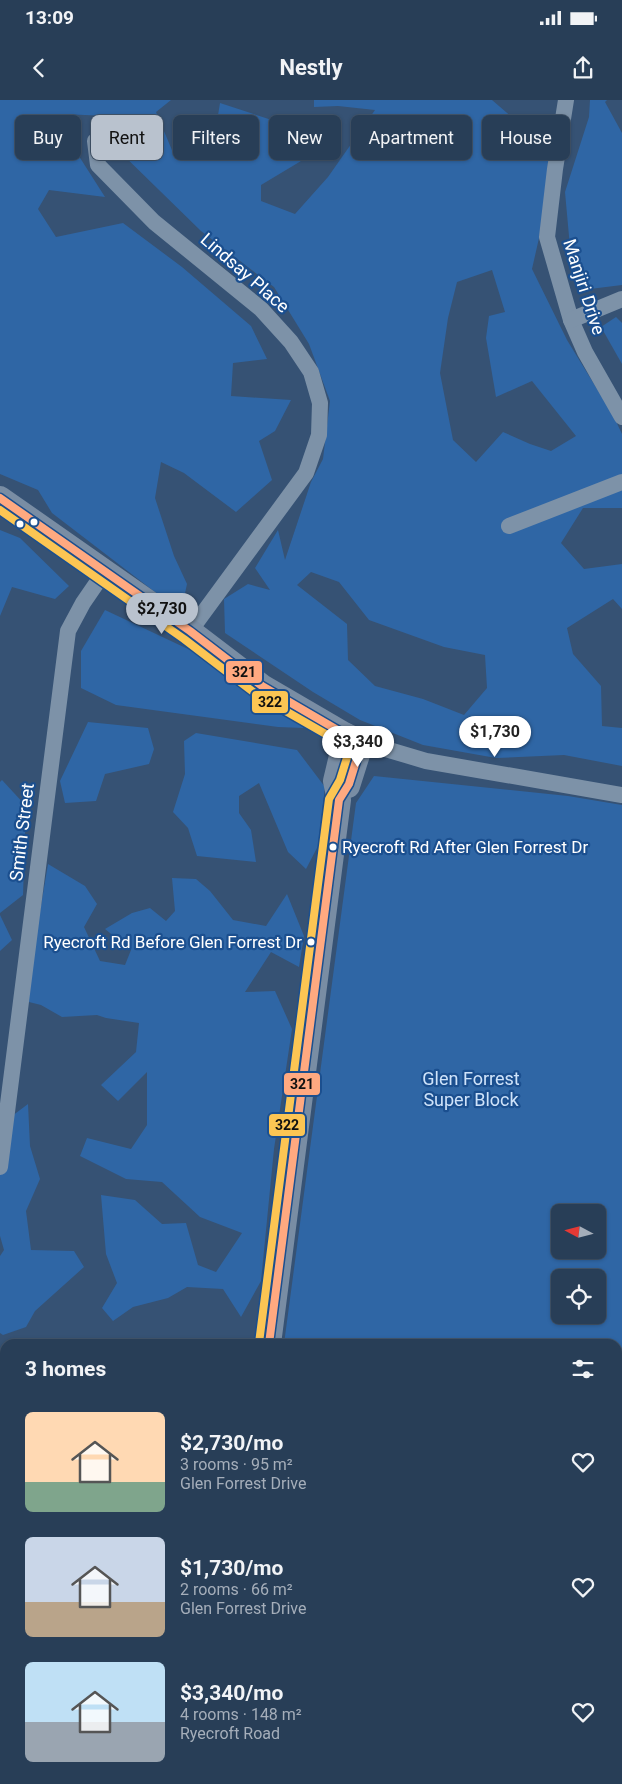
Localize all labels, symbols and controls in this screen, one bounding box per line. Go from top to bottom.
text: 13:09 [25,6,74,29]
icon: back [25,54,53,82]
icon: share [569,54,597,82]
text: Nestly [279,55,343,80]
chip: Buy [15,115,81,160]
chip: Rent [91,115,163,160]
chip: Filters [173,115,259,160]
chip: New [269,115,341,160]
chip: Apartment [351,115,472,160]
chip: House [482,115,570,160]
street label: Lindsay Place [197,228,294,317]
street label: Manjiri Drive [559,236,610,337]
unlabelled marker [29,517,39,527]
unlabelled marker [15,519,25,529]
pin: $2,730 [121,592,203,635]
text: $2,730 [137,599,187,618]
line badge: 321 [225,660,263,684]
text: 321 [232,664,256,680]
line badge: 322 [251,690,289,714]
text: 322 [258,694,282,710]
pin: $1,730 [454,716,536,758]
text: $1,730 [470,722,520,741]
pin: $3,340 [317,726,399,768]
text: $3,340 [333,732,383,751]
street label: Smith Street [5,782,38,882]
place label: Ryecroft Rd After Glen Forrest Dr [342,837,588,857]
marker: Ryecroft Rd After Glen Forrest Dr [328,842,338,852]
place label: Ryecroft Rd Before Glen Forrest Dr [43,932,302,952]
marker: Ryecroft Rd Before Glen Forrest Dr [306,937,316,947]
park label: Glen Forrest Super Block [422,1068,520,1110]
line badge: 321 [283,1072,321,1096]
text: 321 [290,1076,314,1092]
line badge: 322 [268,1113,306,1137]
text: 322 [275,1117,299,1133]
north arrow [551,1204,606,1259]
map controls [551,1204,606,1324]
button: locate [551,1269,606,1324]
icon: filters [569,1355,597,1383]
text: 3 homes [25,1357,106,1381]
text: $2,730/mo [180,1431,283,1455]
icon: home [65,1432,125,1492]
icon: heart [569,1448,597,1476]
text: 3 rooms · 95 m² [180,1455,293,1474]
text: Glen Forrest Drive [180,1474,306,1493]
text: $1,730/mo [180,1556,283,1580]
icon: home [65,1557,125,1617]
icon: heart [569,1573,597,1601]
text: 2 rooms · 66 m² [180,1580,293,1599]
text: Glen Forrest Drive [180,1599,306,1618]
text: $3,340/mo [180,1681,283,1705]
icon: home [65,1682,125,1742]
icon: heart [569,1698,597,1726]
text: 4 rooms · 148 m² [180,1705,302,1724]
text: Ryecroft Road [180,1724,280,1743]

